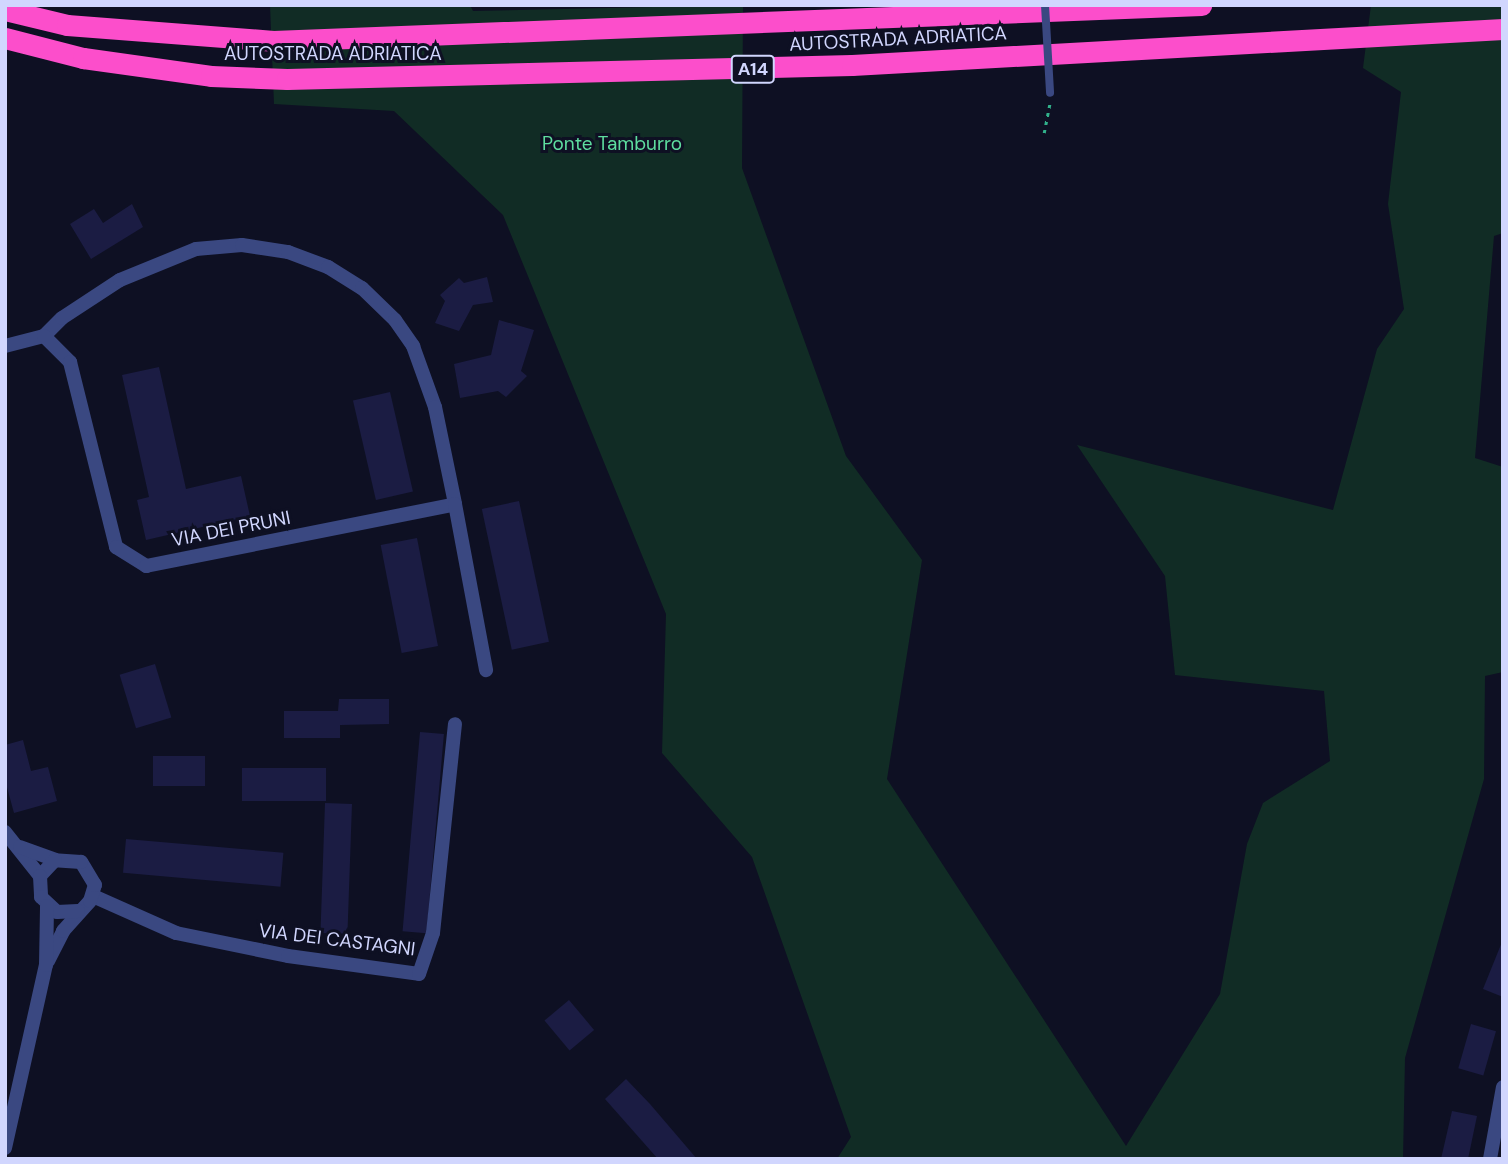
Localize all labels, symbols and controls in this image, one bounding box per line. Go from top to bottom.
street label: AUTOSTRADA ADRIATICA [789,22,1007,56]
street label: AUTOSTRADA ADRIATICA [224,43,442,65]
road number: A14 [730,55,776,84]
park label: Ponte Tamburro [542,133,682,155]
street label: VIA DEI PRUNI [170,506,292,552]
street label: VIA DEI CASTAGNI [257,919,417,961]

